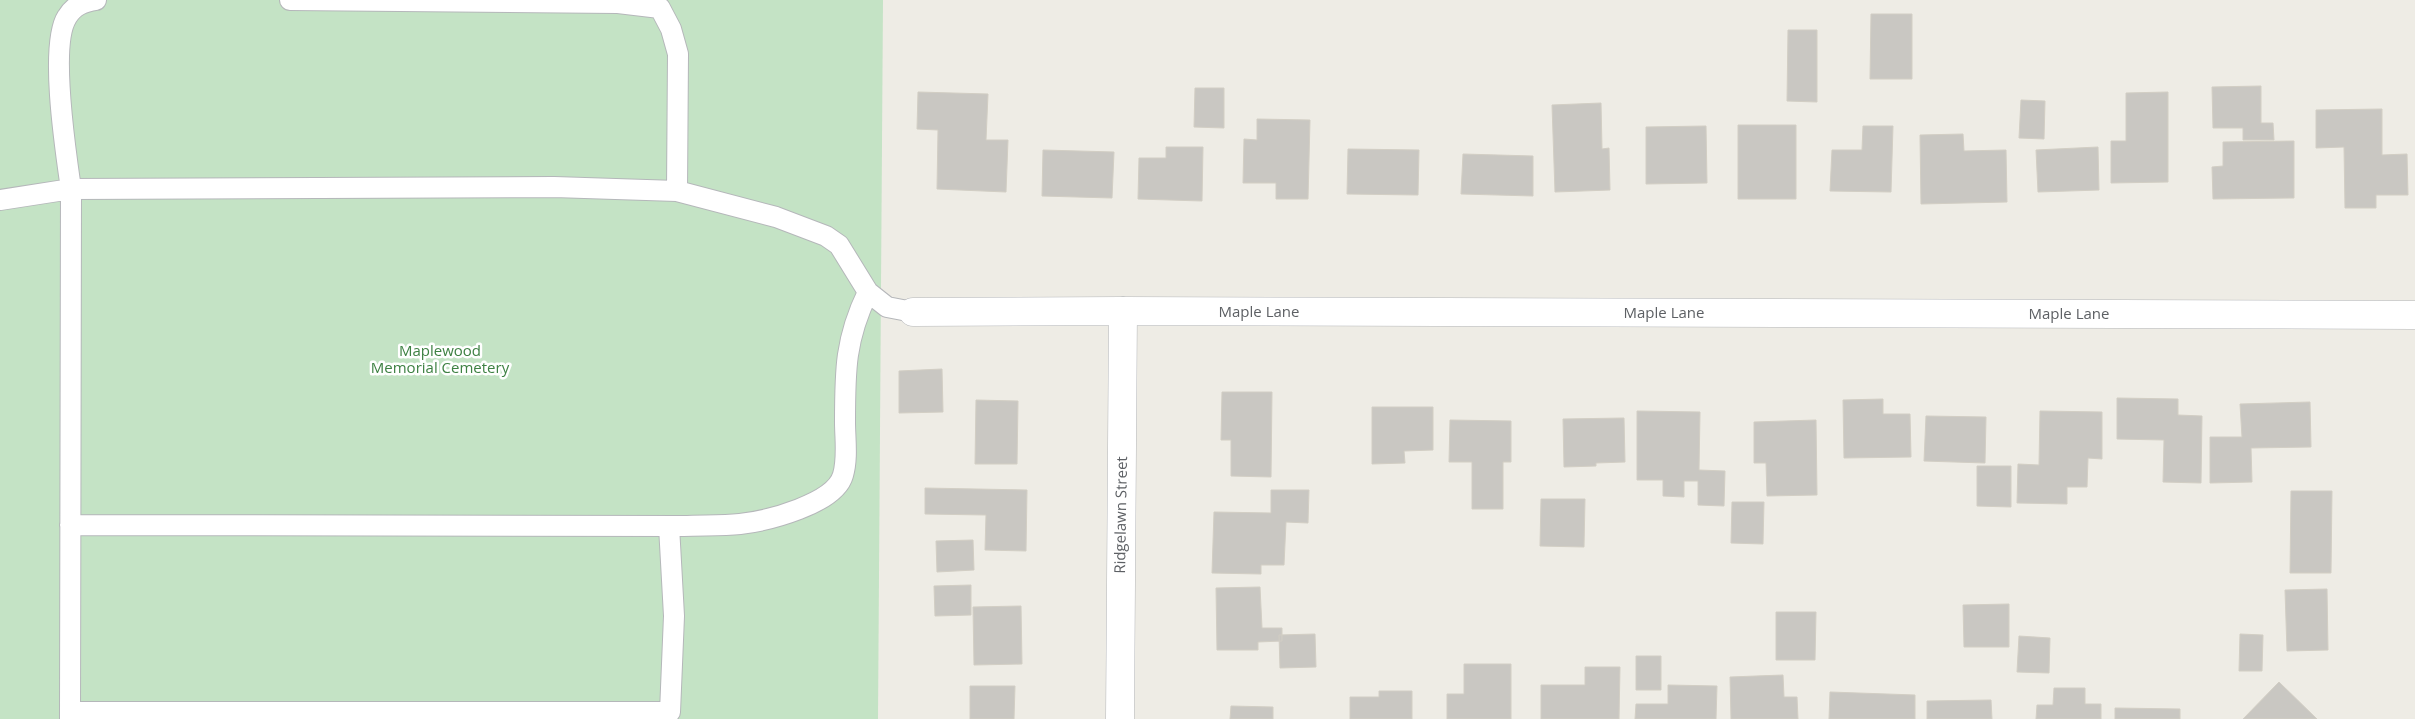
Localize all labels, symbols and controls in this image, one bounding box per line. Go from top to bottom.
street label: Maple Lane [1219,301,1299,321]
street label: Maple Lane [1624,302,1704,322]
street label: Maple Lane [2029,303,2109,323]
park label: Maplewood Memorial Cemetery [371,340,510,377]
street label: Ridgelawn Street [1109,456,1131,574]

